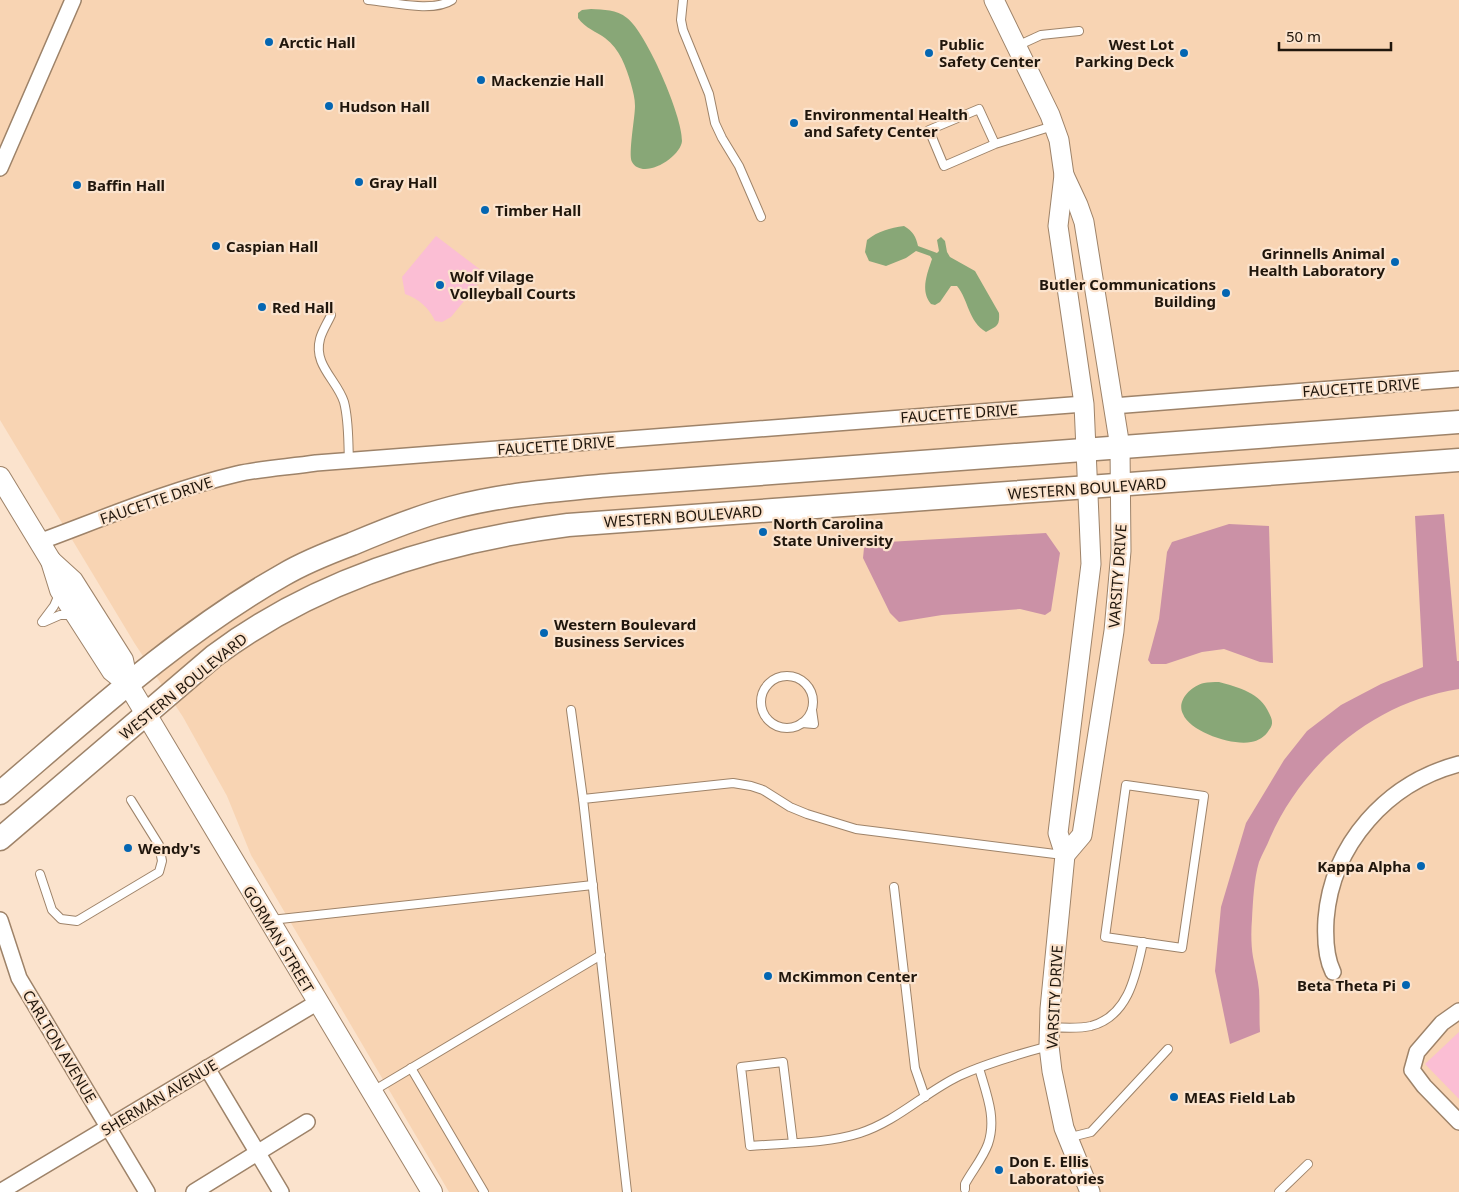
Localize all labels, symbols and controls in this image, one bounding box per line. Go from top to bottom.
scale bar [1279,20,1392,52]
text: 50 m [1286,26,1321,46]
place label: Arctic Hall [279,32,356,52]
place label: Public Safety Center [939,34,1041,71]
place label: West Lot Parking Deck [1075,34,1175,71]
marker: Arctic Hall [263,36,275,48]
marker: Public Safety Center [923,47,935,59]
marker: West Lot Parking Deck [1178,47,1190,59]
place label: Mackenzie Hall [491,70,604,90]
marker: Mackenzie Hall [475,74,487,86]
place label: Hudson Hall [339,96,430,116]
marker: Hudson Hall [323,100,335,112]
place label: Environmental Health and Safety Center [804,104,968,141]
marker: Environmental Health and Safety Center [788,117,800,129]
place label: Gray Hall [369,172,437,192]
place label: Baffin Hall [87,175,165,195]
marker: Gray Hall [353,176,365,188]
marker: Baffin Hall [71,179,83,191]
place label: Timber Hall [495,200,581,220]
marker: Timber Hall [479,204,491,216]
place label: Caspian Hall [226,236,318,256]
marker: Caspian Hall [210,240,222,252]
place label: Grinnells Animal Health Laboratory [1248,243,1385,280]
marker: Grinnells Animal Health Laboratory [1389,256,1401,268]
place label: Wolf Vilage Volleyball Courts [450,266,576,303]
place label: Butler Communications Building [1039,274,1216,311]
marker: Wolf Vilage Volleyball Courts [434,279,446,291]
marker: Butler Communications Building [1220,287,1232,299]
place label: Red Hall [272,297,334,317]
marker: Red Hall [256,301,268,313]
street label: FAUCETTE DRIVE [1302,373,1420,401]
street label: FAUCETTE DRIVE [900,399,1018,427]
street label: FAUCETTE DRIVE [497,431,615,459]
street label: FAUCETTE DRIVE [97,471,215,529]
street label: WESTERN BOULEVARD [1007,472,1167,504]
street label: WESTERN BOULEVARD [603,500,763,532]
place label: North Carolina State University [773,513,893,550]
street label: VARSITY DRIVE [1103,523,1131,629]
marker: North Carolina State University [757,526,769,538]
place label: Western Boulevard Business Services [554,614,696,651]
marker: Western Boulevard Business Services [538,627,550,639]
street label: WESTERN BOULEVARD [115,628,251,744]
place label: Wendy's [138,838,201,858]
marker: Wendy's [122,842,134,854]
place label: Kappa Alpha [1317,856,1411,876]
marker: Kappa Alpha [1415,860,1427,872]
street label: GORMAN STREET [239,882,319,997]
street label: VARSITY DRIVE [1041,945,1067,1049]
place label: McKimmon Center [778,966,917,986]
marker: McKimmon Center [762,970,774,982]
place label: Beta Theta Pi [1297,975,1396,995]
marker: Beta Theta Pi [1400,979,1412,991]
street label: CARLTON AVENUE [18,986,102,1106]
street label: SHERMAN AVENUE [97,1054,221,1140]
place label: MEAS Field Lab [1184,1087,1295,1107]
marker: MEAS Field Lab [1168,1091,1180,1103]
place label: Don E. Ellis Laboratories [1009,1151,1104,1188]
marker: Don E. Ellis Laboratories [993,1164,1005,1176]

